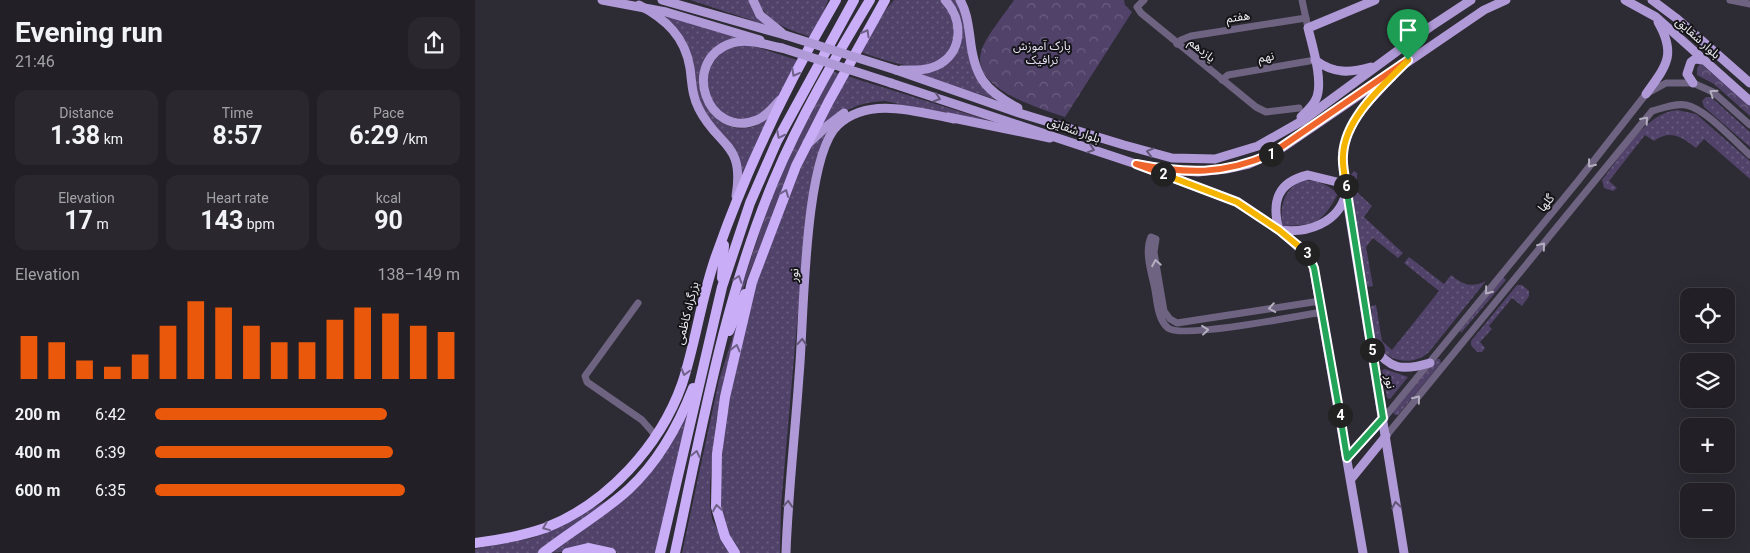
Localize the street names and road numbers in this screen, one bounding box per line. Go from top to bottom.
street label: هفتم [1225,8,1251,28]
street label: بلوار شقایق [1672,14,1723,62]
street label: یازدهم [1184,35,1218,67]
street label: نهم [1257,49,1275,67]
street label: بلوار شقایق [1045,114,1102,147]
street label: گلها [1535,191,1558,214]
street label: نور [786,268,801,283]
street label: بزرگراه کاظمی [672,280,702,346]
street label: نور [1382,373,1398,390]

